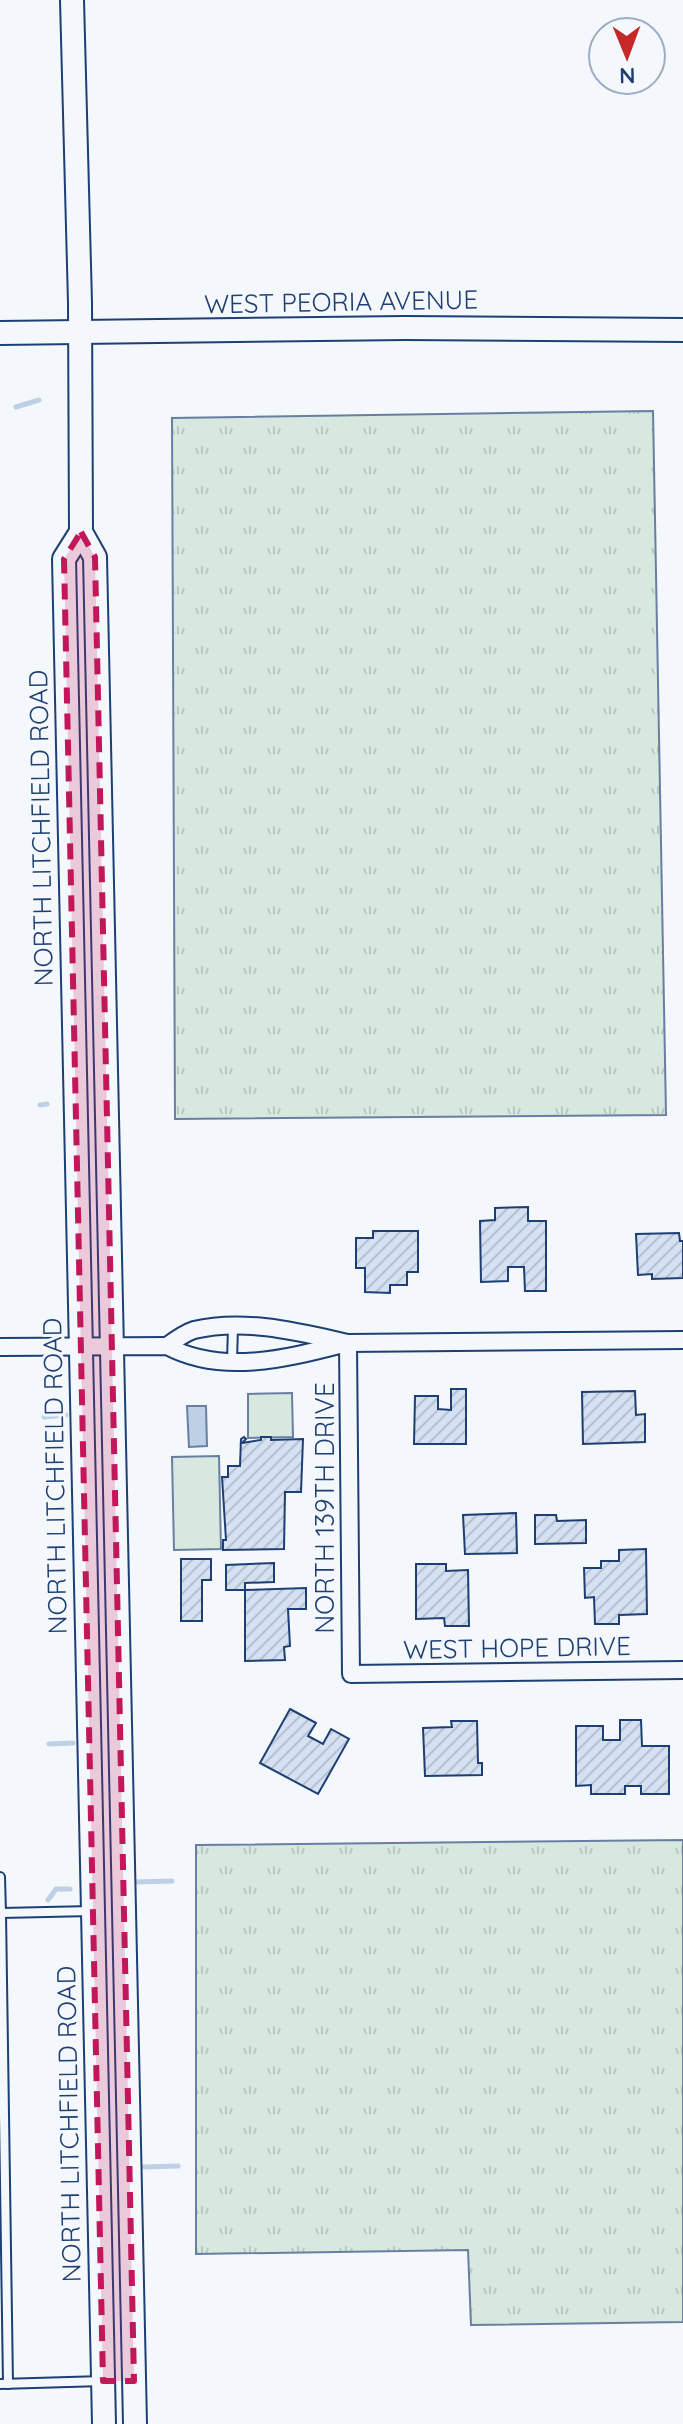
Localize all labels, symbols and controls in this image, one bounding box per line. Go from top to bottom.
north arrow [587,16,667,96]
text: N [619,62,636,90]
street label: WEST PEORIA AVENUE [204,283,478,320]
street label: NORTH LITCHFIELD ROAD [21,669,60,987]
street label: NORTH LITCHFIELD ROAD [35,1317,74,1635]
street label: NORTH 139TH DRIVE [308,1382,341,1634]
street label: WEST HOPE DRIVE [403,1629,631,1666]
street label: NORTH LITCHFIELD ROAD [49,1965,88,2283]

